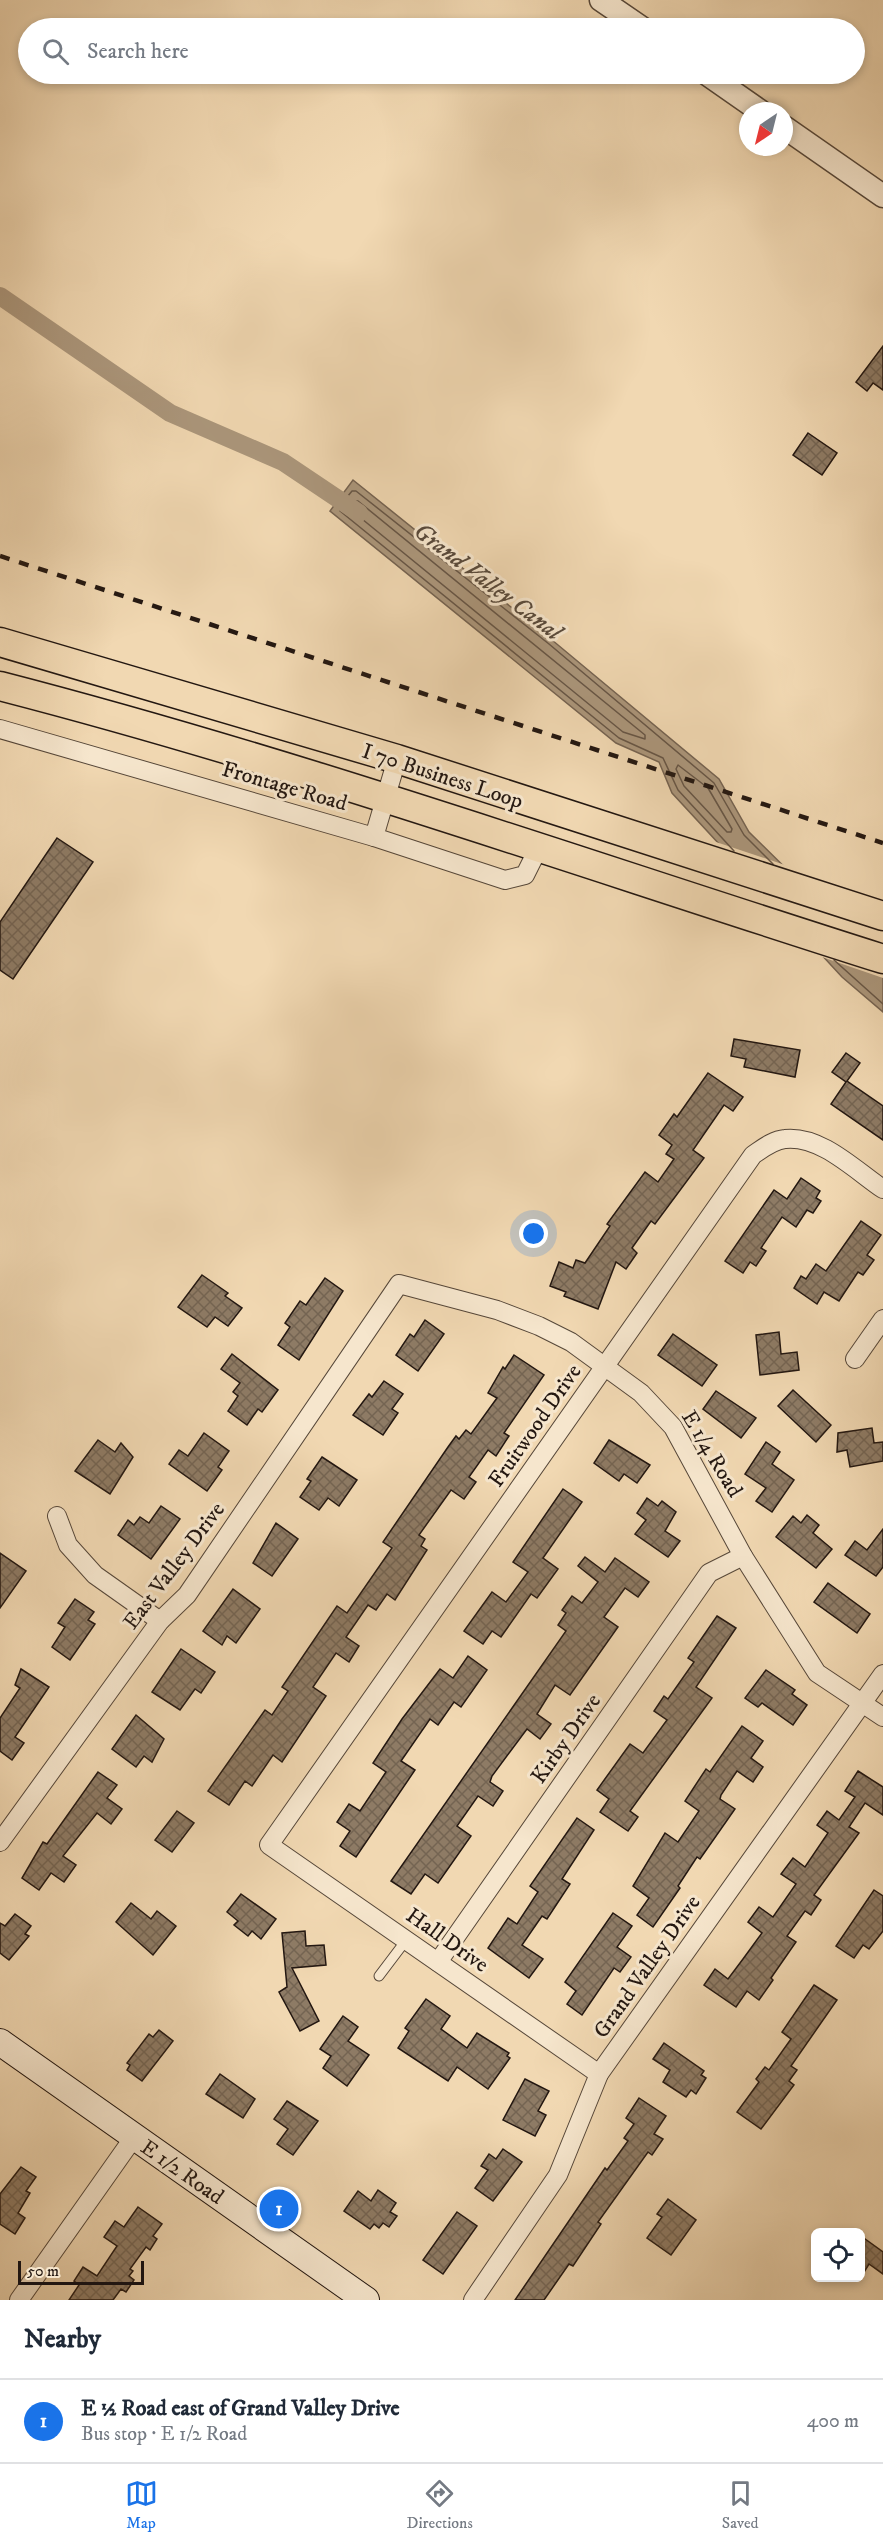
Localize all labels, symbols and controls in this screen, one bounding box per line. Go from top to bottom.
search box [18,18,865,84]
icon: search [39,35,72,68]
text: Search here [87,38,189,65]
north arrow [739,102,793,156]
water label: Grand Valley Canal [407,516,570,649]
street label: I 70 Business Loop [359,738,526,815]
street label: Frontage Road [219,756,350,817]
your location [519,1219,548,1248]
street label: Fruitwood Drive [483,1359,588,1493]
street label: E 1/4 Road [675,1405,748,1502]
street label: East Valley Drive [118,1497,231,1635]
street label: Kirby Drive [525,1689,607,1789]
street label: Grand Valley Drive [588,1890,707,2044]
street label: Hall Drive [401,1902,494,1978]
street label: E 1/2 Road [135,2134,229,2211]
pin: 1 [260,2186,298,2232]
map controls [811,2228,865,2282]
button: locate [811,2228,865,2282]
scale bar [18,2258,144,2286]
text: 50 m [27,2261,59,2281]
text: Nearby [24,2323,101,2356]
text: E ½ Road east of Grand Valley Drive [81,2395,400,2422]
text: 1 [40,2409,47,2434]
text: 400 m [807,2409,859,2434]
text: Bus stop · E 1/2 Road [81,2422,247,2447]
tab: Map [125,2477,158,2533]
tab: Directions [407,2477,473,2533]
tab: Saved [722,2477,759,2533]

